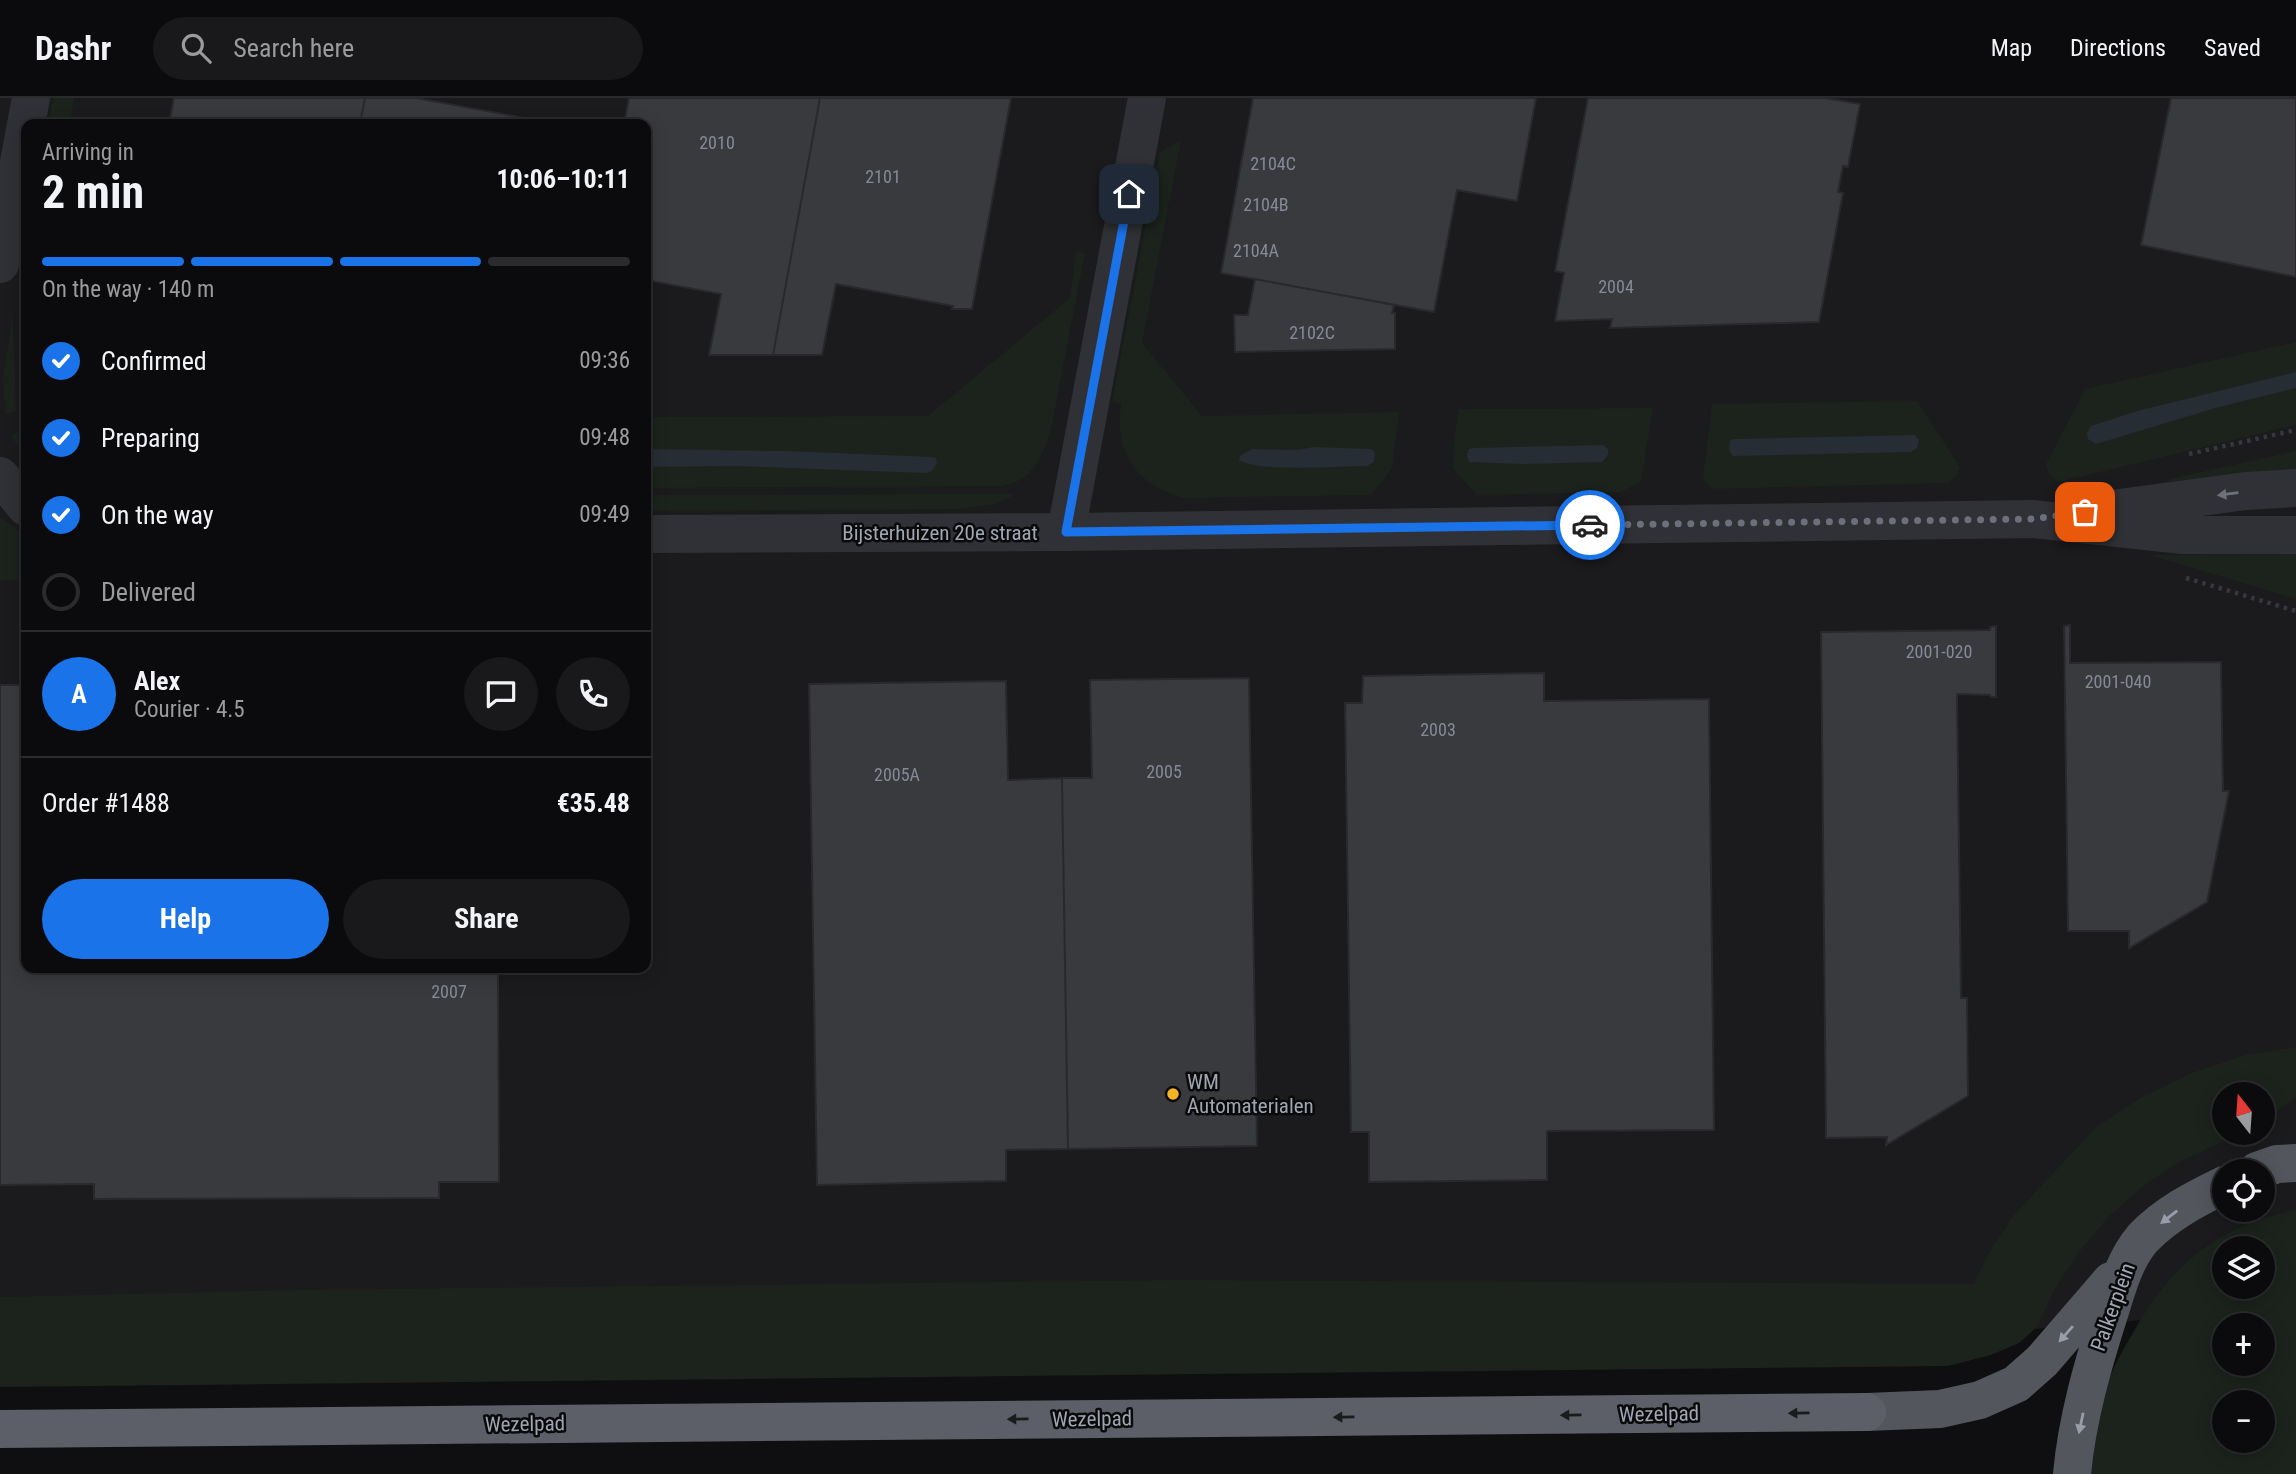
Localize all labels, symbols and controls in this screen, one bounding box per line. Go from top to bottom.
search box [153,17,643,80]
text: Dashr [35,29,111,68]
icon: search [177,29,215,67]
text: Search here [233,33,354,63]
text: Map [1991,34,2032,62]
text: Directions [2070,34,2166,62]
text: Saved [2204,34,2261,62]
house number: 2010 [699,132,735,153]
text: Arriving in [42,139,134,166]
house number: 2104C [1250,153,1296,174]
text: 10:06–10:11 [496,164,630,194]
pin [1099,164,1159,224]
text: 2 min [42,165,144,219]
house number: 2101 [865,166,901,187]
icon: home [1110,175,1148,213]
house number: 2104B [1243,194,1289,215]
house number: 2104A [1233,240,1280,261]
text: On the way · 140 m [42,276,214,303]
house number: 2004 [1598,276,1634,297]
house number: 2102C [1289,322,1335,343]
icon: check [42,342,80,380]
text: Confirmed [101,346,207,376]
text: 09:36 [579,347,630,374]
icon: check [42,419,80,457]
text: Preparing [101,423,200,453]
text: 09:48 [579,424,630,451]
pin [2055,482,2115,542]
one-way arrow [2217,488,2239,499]
courier [1555,490,1625,560]
icon: bag [2066,493,2104,531]
icon: check [42,496,80,534]
text: On the way [101,500,214,530]
text: 09:49 [579,501,630,528]
icon: car [1571,506,1609,544]
street label: Bijsterhuizen 20e straat [842,521,1038,545]
text: Delivered [101,577,196,607]
house number: 2001-020 [1906,641,1972,662]
button: chat [464,657,538,731]
button: phone [556,657,630,731]
text: Alex [134,666,180,696]
house number: 2001-040 [2085,671,2151,692]
text: A [71,679,87,709]
text: Courier · 4.5 [134,696,245,723]
house number: 2003 [1420,719,1456,740]
house number: 2005 [1146,761,1182,782]
house number: 2005A [874,764,921,785]
text: Order #1488 [42,788,170,818]
text: €35.48 [557,788,630,818]
button: Help [42,879,329,959]
button: Share [343,879,630,959]
house number: 2007 [431,981,467,1002]
place label: WM Automaterialen [1187,1070,1314,1118]
north arrow [2212,1082,2275,1144]
map controls [2212,1082,2275,1453]
marker: WM Automaterialen [1165,1086,1181,1102]
button: locate [2212,1159,2275,1222]
one-way arrow [2160,1209,2178,1223]
button: layers [2212,1236,2275,1299]
street label: Palkerplein [2086,1260,2140,1354]
button: + [2212,1313,2275,1376]
one-way arrow [2059,1326,2074,1343]
button: − [2212,1390,2275,1453]
street label: Wezelpad [1619,1401,1699,1427]
street label: Wezelpad [1052,1406,1132,1432]
one-way arrow [1788,1407,1810,1418]
one-way arrow [1560,1409,1582,1420]
street label: Wezelpad [485,1411,565,1437]
one-way arrow [1333,1411,1355,1422]
one-way arrow [2075,1412,2086,1434]
one-way arrow [1007,1414,1029,1425]

